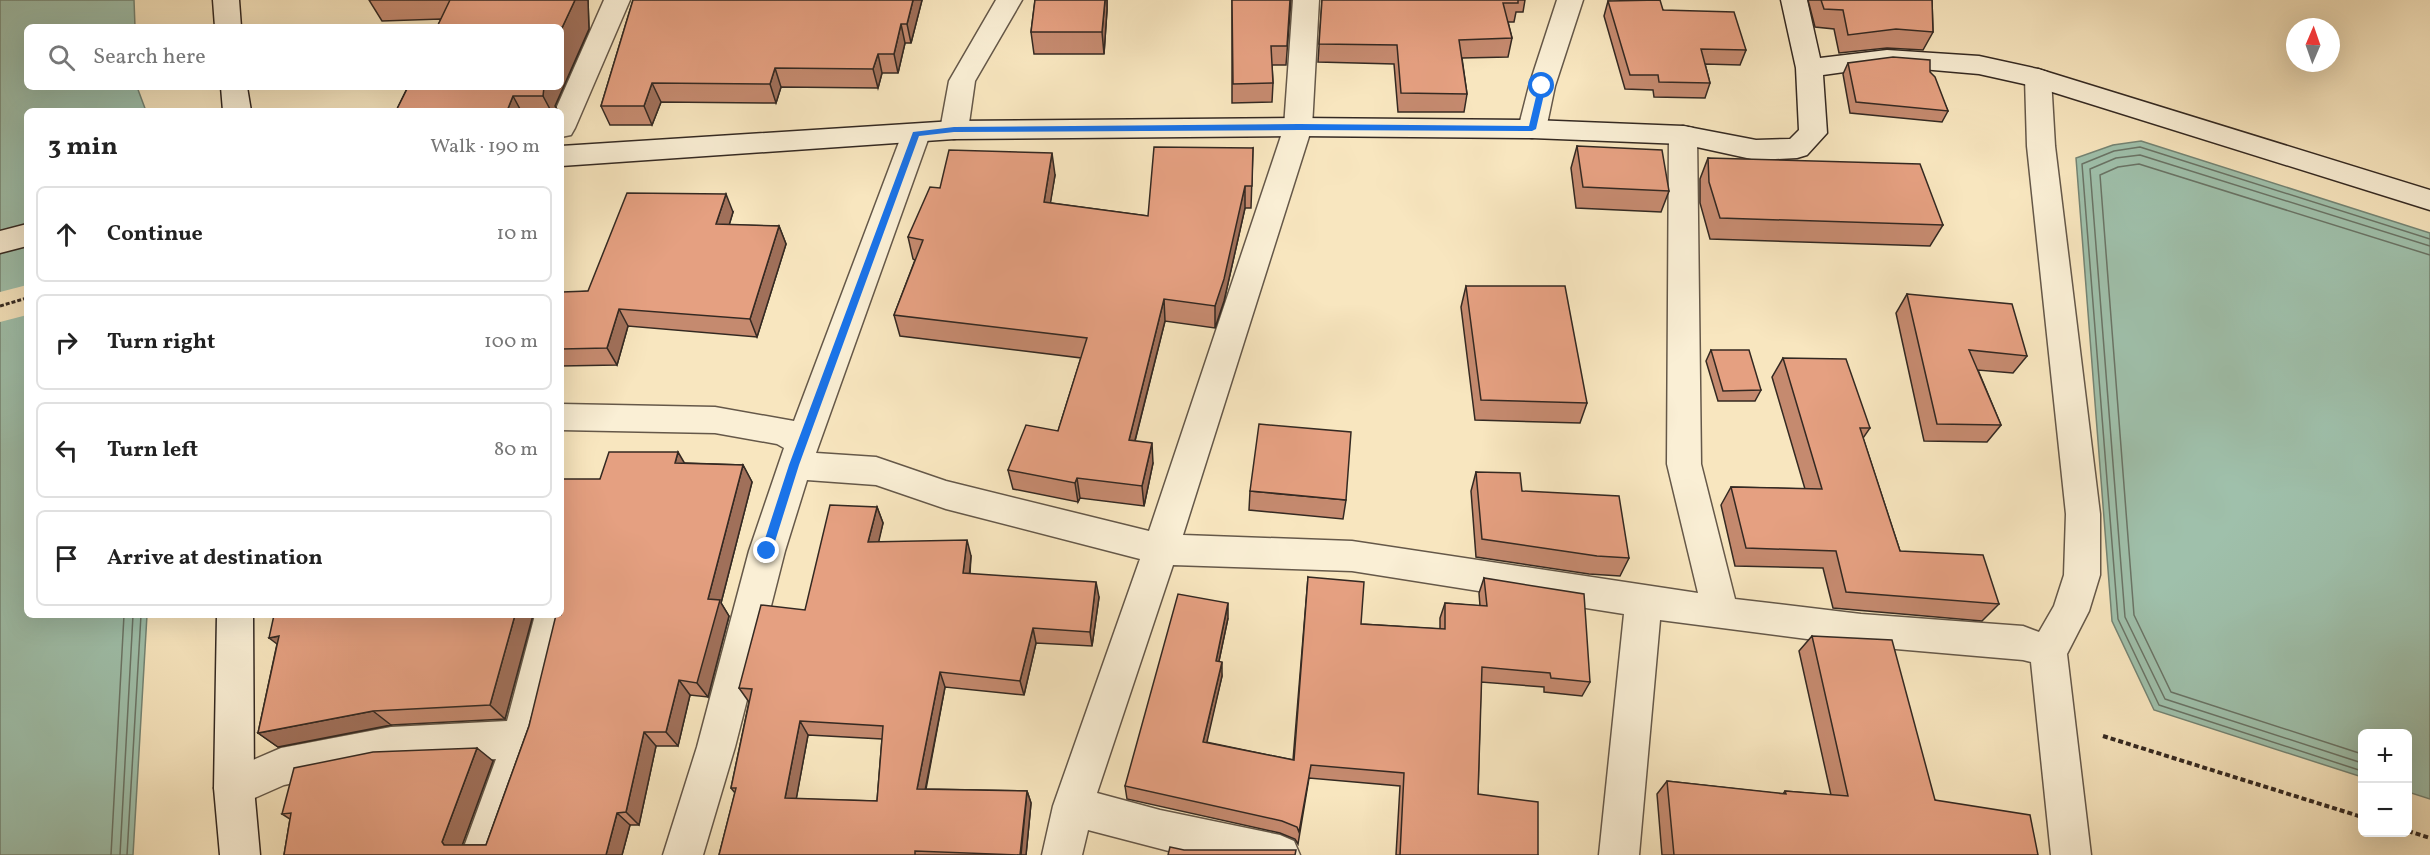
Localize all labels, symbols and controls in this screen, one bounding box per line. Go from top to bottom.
north arrow [2286,18,2340,72]
search box [24,24,564,90]
icon: search [45,41,78,74]
text: Search here [93,42,206,73]
route start [1528,72,1554,98]
text: 3 min [48,129,118,165]
text: Walk · 190 m [430,133,540,161]
icon: ahead [50,218,83,251]
text: Continue [107,219,203,250]
text: 10 m [497,220,538,248]
icon: right [50,326,83,359]
text: Turn right [107,327,215,358]
text: 100 m [484,328,538,356]
icon: left [50,434,83,467]
text: Turn left [107,435,198,466]
text: 80 m [494,436,538,464]
route end [753,537,779,563]
icon: arrive [50,542,83,575]
text: Arrive at destination [107,543,323,574]
map controls [2358,729,2412,837]
button: + [2358,729,2412,783]
button: − [2358,783,2412,837]

